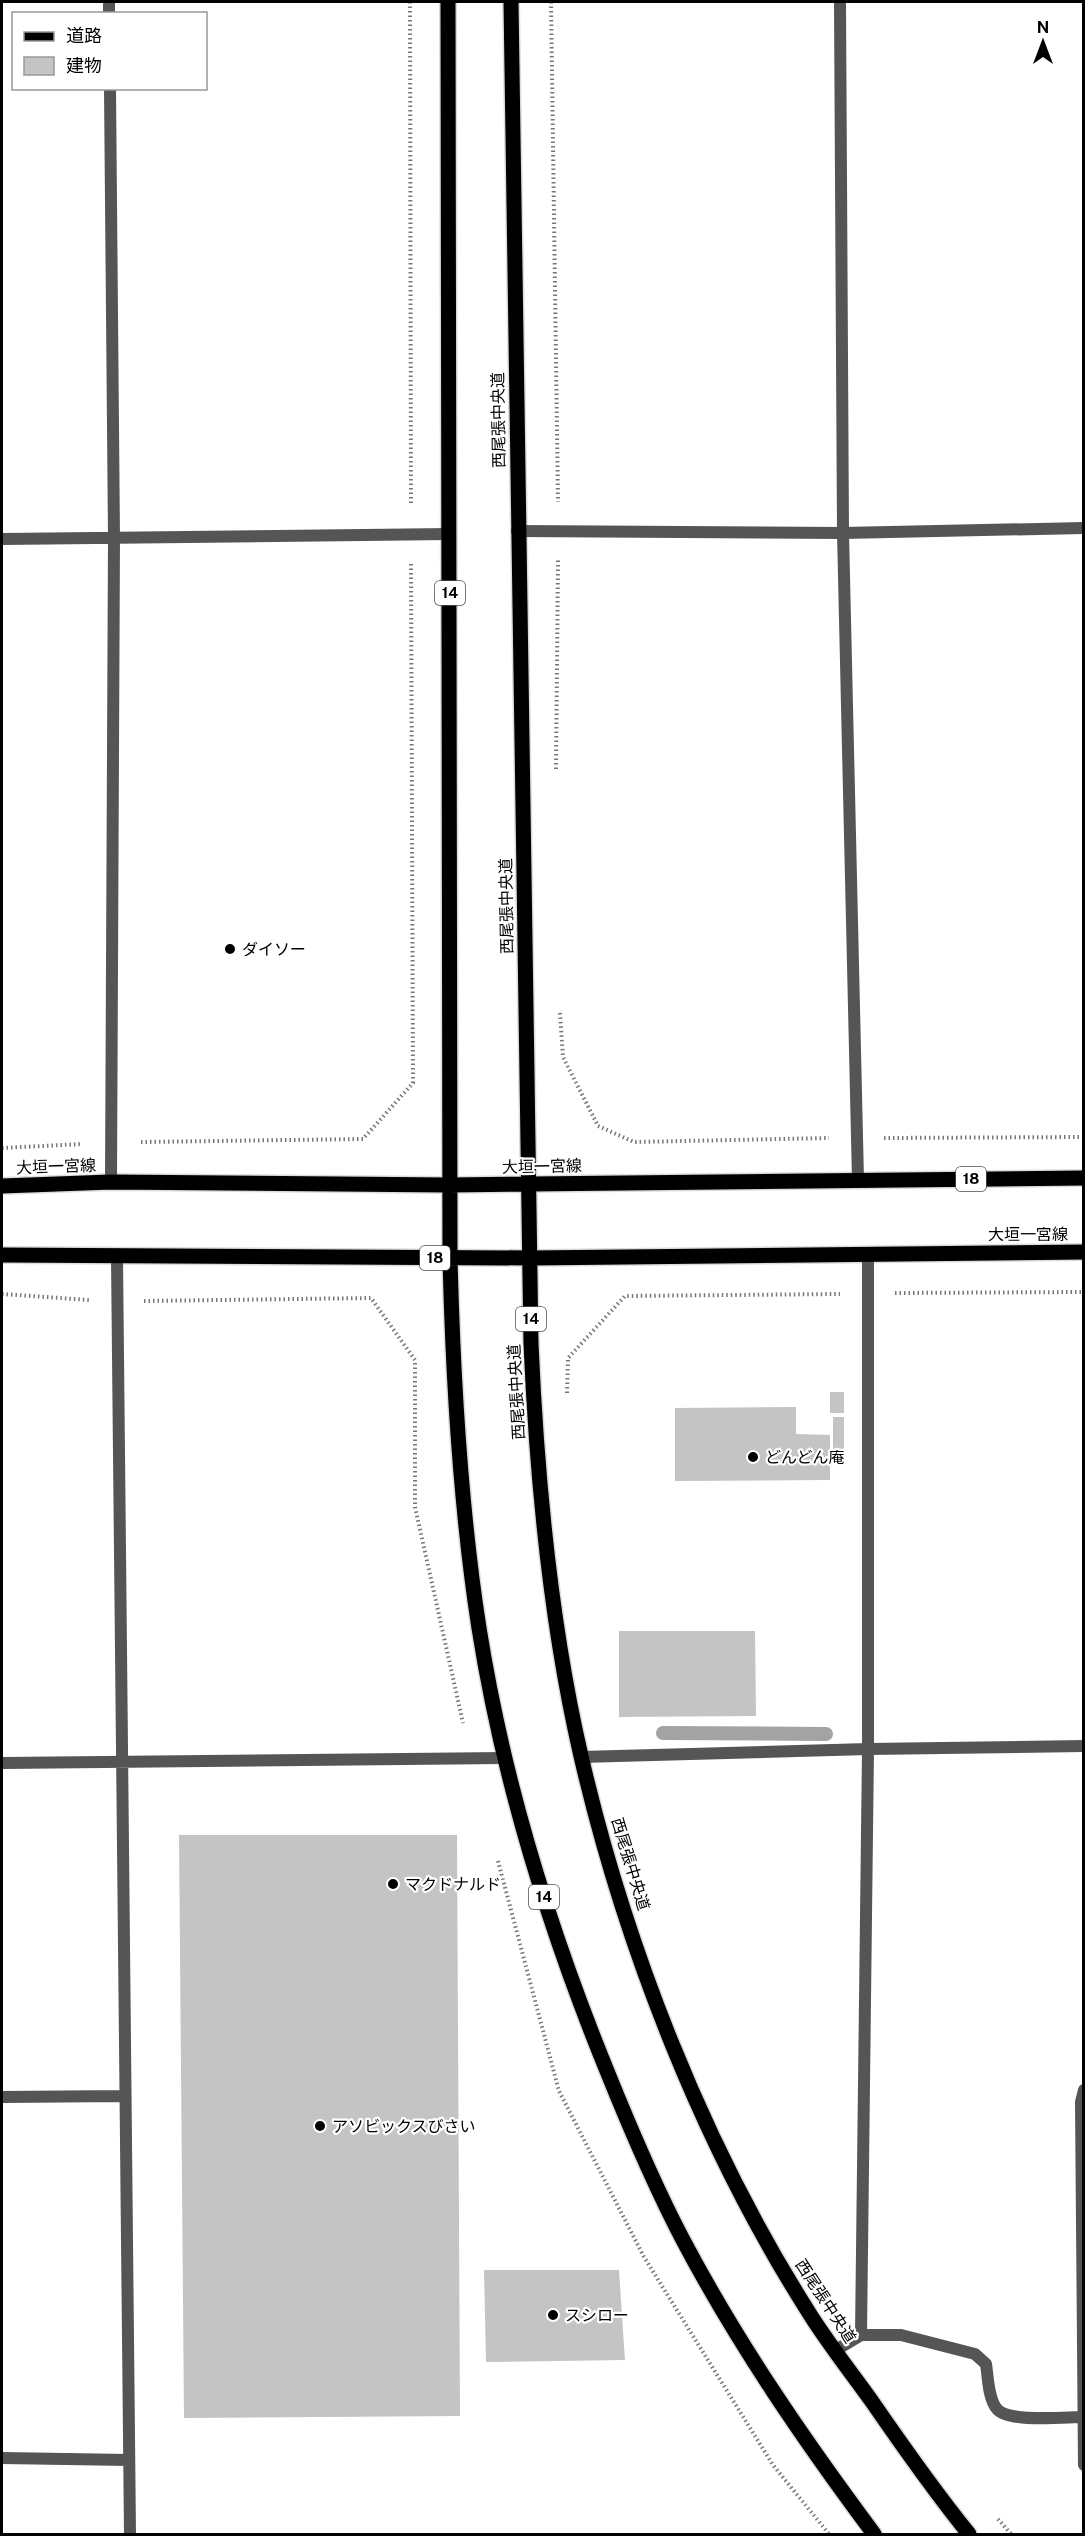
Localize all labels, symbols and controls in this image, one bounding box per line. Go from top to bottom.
legend [12,12,207,90]
north arrow [1013,12,1073,72]
text: N [1037,18,1049,37]
text: 道路 [66,25,102,46]
text: 建物 [66,55,102,76]
street label: 西尾張中央道 [488,372,509,468]
road number: 14 [435,581,465,605]
street label: 西尾張中央道 [496,858,517,954]
place label: ダイソー [242,940,306,959]
marker: ダイソー [223,942,237,956]
street label: 大垣一宮線 [16,1156,96,1177]
street label: 大垣一宮線 [502,1156,582,1177]
road number: 18 [956,1167,986,1191]
street label: 大垣一宮線 [988,1225,1068,1244]
road number: 18 [420,1246,450,1270]
road number: 14 [516,1307,546,1331]
street label: 西尾張中央道 [504,1344,528,1440]
place label: どんどん庵 [765,1448,845,1467]
marker: どんどん庵 [746,1450,760,1464]
street label: 西尾張中央道 [607,1815,654,1913]
place label: マクドナルド [405,1875,501,1894]
marker: マクドナルド [386,1877,400,1891]
road number: 14 [529,1885,559,1909]
place label: アソビックスびさい [332,2117,476,2136]
marker: アソビックスびさい [313,2119,327,2133]
street label: 西尾張中央道 [791,2256,860,2347]
place label: スシロー [565,2306,629,2325]
marker: スシロー [546,2308,560,2322]

